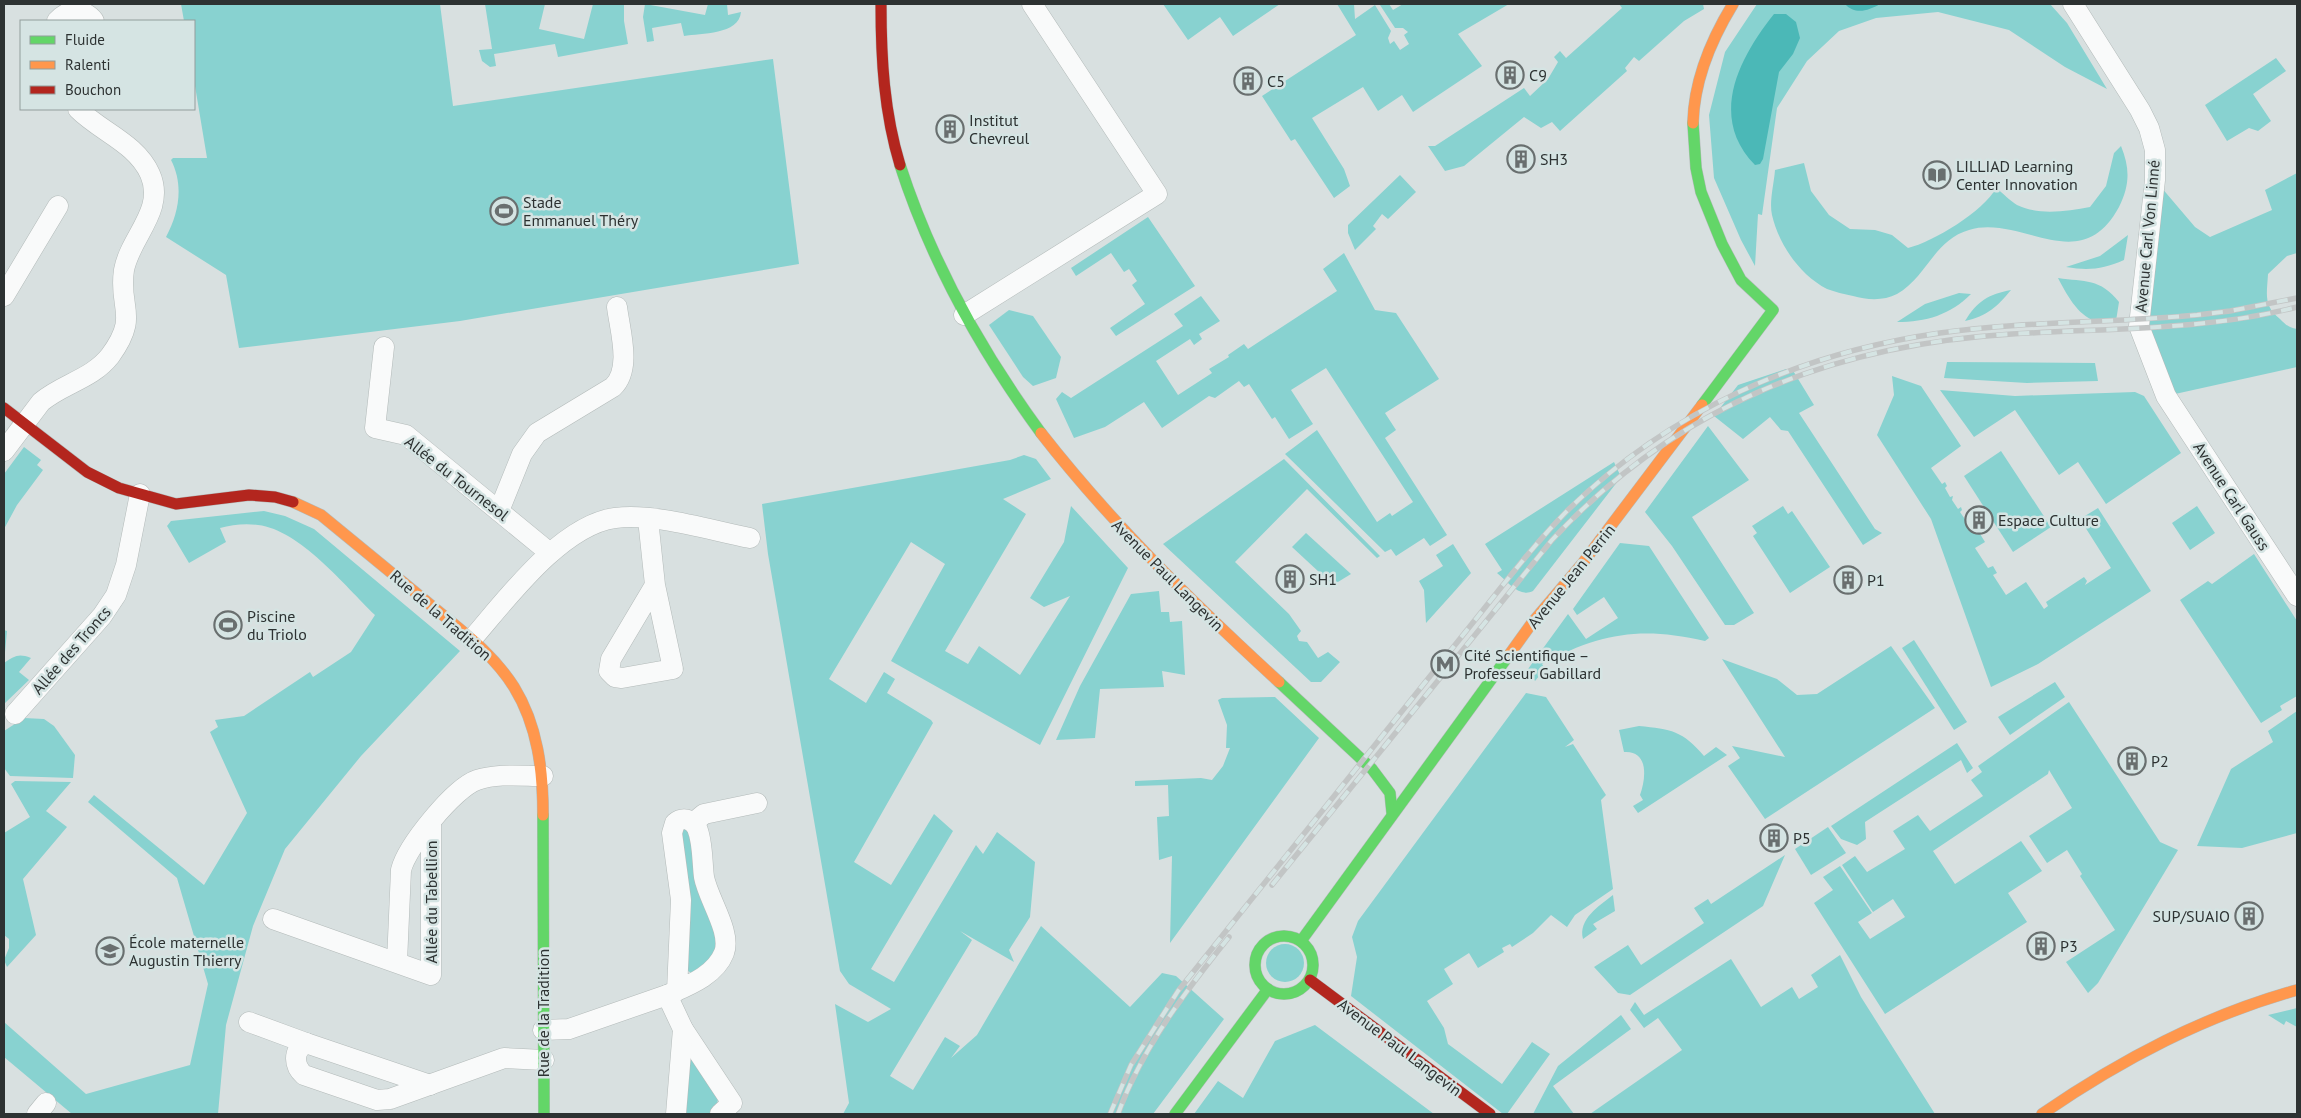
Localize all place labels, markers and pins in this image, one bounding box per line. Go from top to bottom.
building icon: C9 [1495,60,1525,90]
place label: C9 [1529,65,1547,85]
building icon: C5 [1233,66,1263,96]
place label: C5 [1267,71,1285,91]
place label: Institut Chevreul [969,110,1030,148]
building icon: Institut Chevreul [935,114,965,144]
building icon: SH3 [1506,144,1536,174]
place label: SH3 [1540,149,1568,169]
place label: LILLIAD Learning Center Innovation [1956,156,2078,194]
library icon: LILLIAD Learning Center Innovation [1922,160,1952,190]
place label: Stade Emmanuel Théry [523,192,639,230]
sports icon: Stade Emmanuel Théry [489,196,519,226]
building icon: Espace Culture [1964,505,1994,535]
place label: Espace Culture [1998,510,2099,530]
building icon: SH1 [1275,564,1305,594]
building icon: P1 [1833,565,1863,595]
place label: SH1 [1309,569,1337,589]
place label: P1 [1867,570,1885,590]
place label: Piscine du Triolo [247,606,307,644]
sports icon: Piscine du Triolo [213,610,243,640]
place label: Cité Scientifique – Professeur Gabillard [1464,645,1601,683]
metro station icon: Cité Scientifique – Professeur Gabillard [1430,649,1460,679]
building icon: P2 [2117,746,2147,776]
place label: P2 [2151,751,2169,771]
building icon: P5 [1759,823,1789,853]
place label: P5 [1793,828,1811,848]
building icon: SUP/SUAIO [2234,901,2264,931]
place label: SUP/SUAIO [2153,906,2230,926]
building icon: P3 [2026,931,2056,961]
place label: École maternelle Augustin Thierry [129,932,244,970]
school or university icon: École maternelle Augustin Thierry [95,936,125,966]
place label: P3 [2060,936,2078,956]

